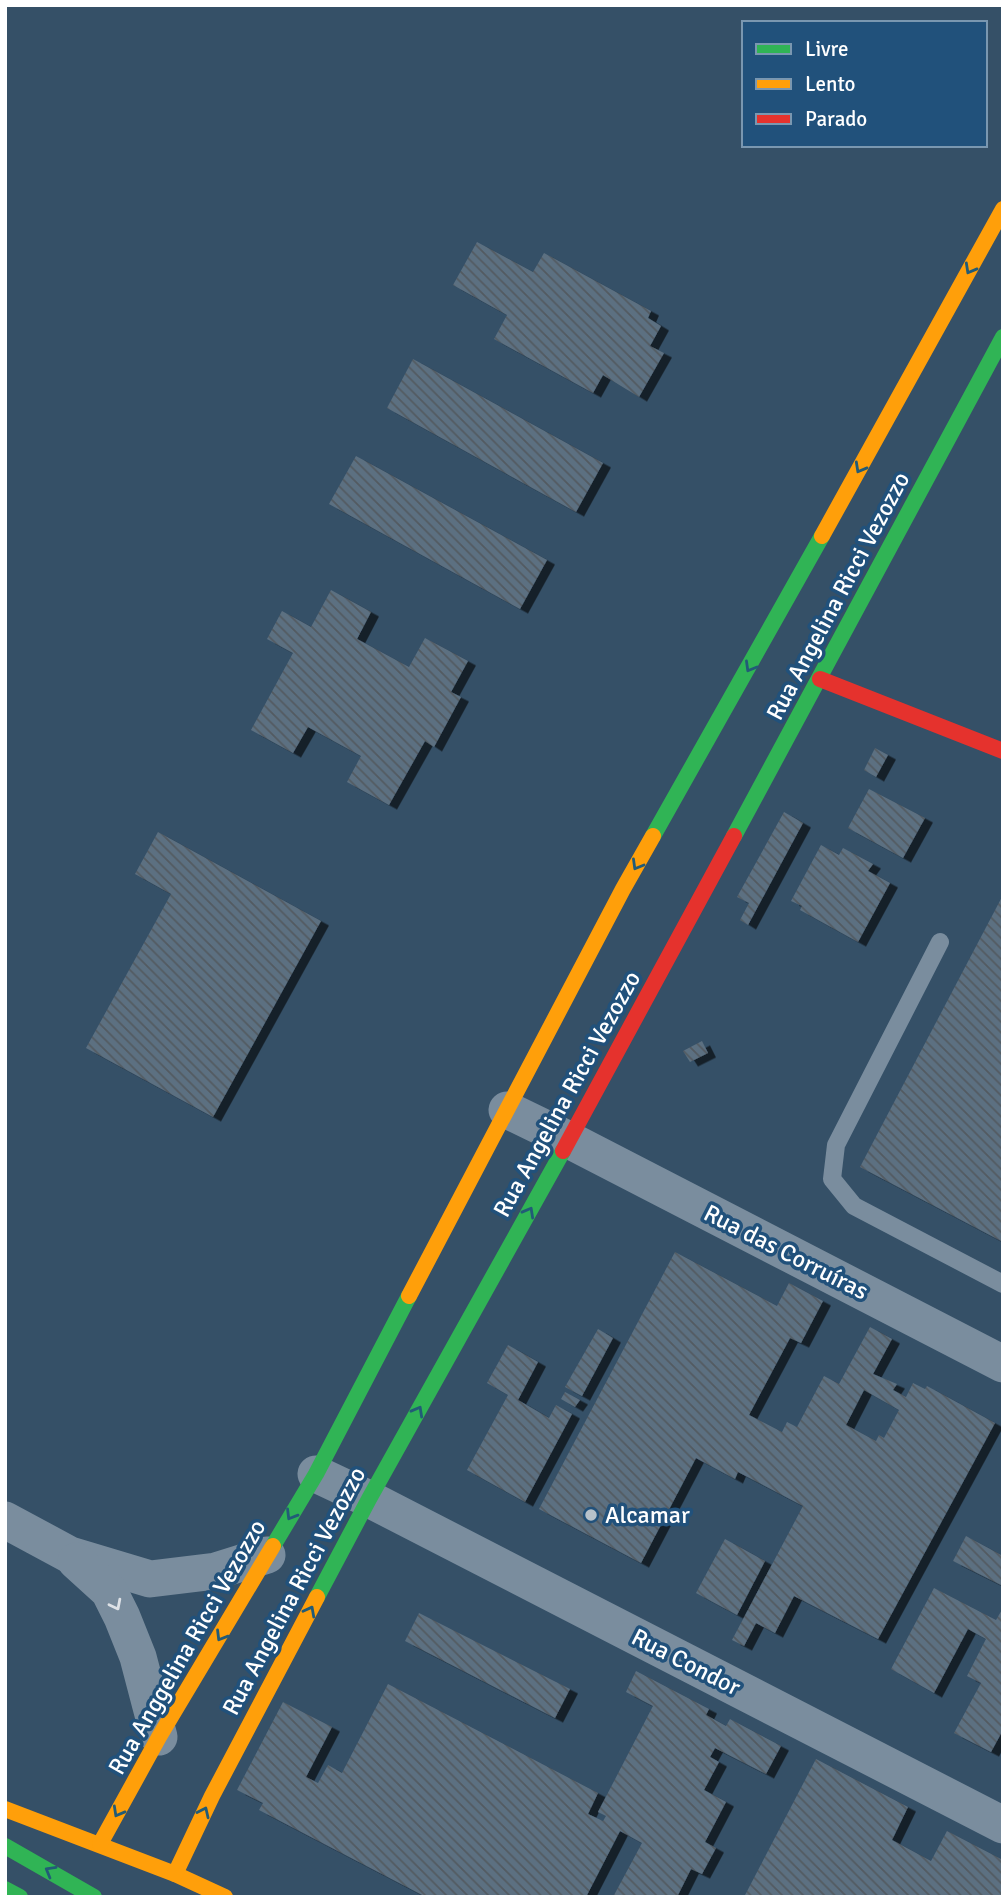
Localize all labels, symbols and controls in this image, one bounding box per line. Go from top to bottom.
legend [742,21,987,147]
text: Livre [805,36,848,62]
text: Lento [805,71,855,97]
text: Parado [805,106,867,132]
one-way arrow [965,262,978,274]
one-way arrow [855,461,868,474]
street label: Rua Angelina Ricci Vezozzo [760,467,916,725]
one-way arrow [745,660,758,673]
one-way arrow [632,858,645,870]
street label: Rua Angelina Ricci Vezozzo [487,966,647,1222]
street label: Rua das Corruíras [699,1198,873,1306]
one-way arrow [521,1207,534,1219]
one-way arrow [410,1406,423,1418]
street label: Rua Angelina Ricci Vezozzo [216,1462,372,1720]
place label: Alcamar [605,1500,690,1530]
one-way arrow [286,1507,299,1520]
marker: Alcamar [583,1507,599,1523]
street label: Rua Anggelina Ricci Vezozzo [102,1514,272,1780]
one-way arrow [107,1598,121,1610]
one-way arrow [301,1606,315,1618]
street label: Rua Condor [626,1622,746,1702]
one-way arrow [216,1628,229,1641]
one-way arrow [113,1804,126,1817]
one-way arrow [196,1807,210,1819]
one-way arrow [44,1867,57,1880]

